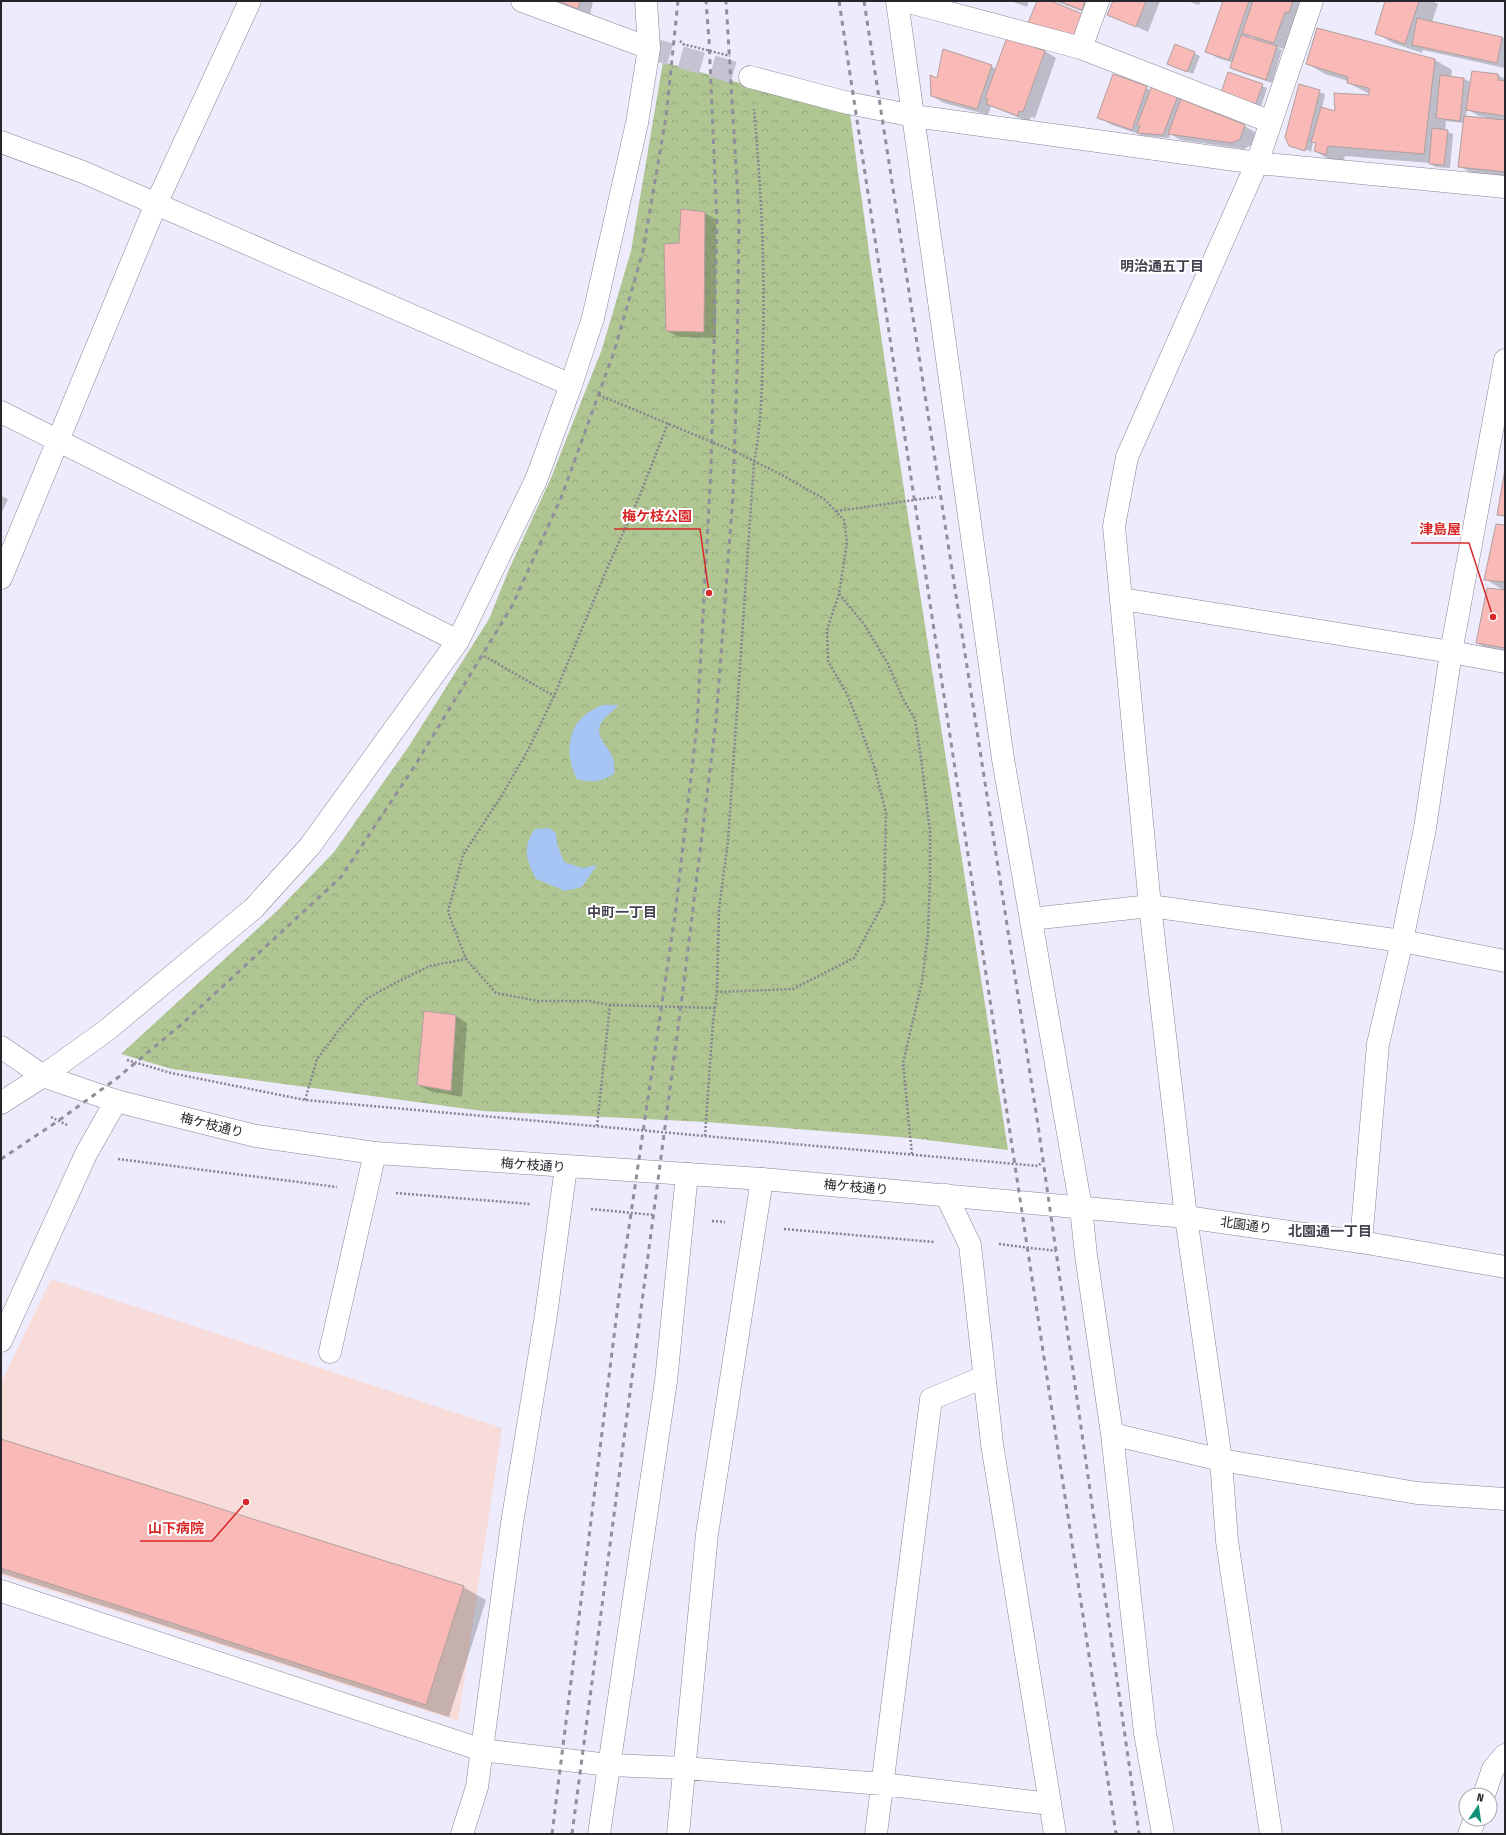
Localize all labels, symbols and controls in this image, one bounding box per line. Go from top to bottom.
district label: 明治通五丁目 [1120,258,1204,275]
callout: 梅ケ枝公園 [614,503,700,529]
text: 梅ケ枝公園 [622,508,692,525]
callout: 津島屋 [1411,517,1469,543]
text: 津島屋 [1419,521,1461,538]
district label: 中町一丁目 [587,904,657,921]
street label: 梅ケ枝通り [179,1110,245,1140]
street label: 梅ケ枝通り [500,1155,566,1175]
street label: 梅ケ枝通り [823,1177,889,1197]
street label: 北園通り [1219,1214,1273,1236]
district label: 北園通一丁目 [1288,1223,1372,1240]
callout: 山下病院 [140,1515,212,1541]
text: 山下病院 [148,1520,204,1537]
north arrow [1458,1787,1498,1827]
text: N [1475,1791,1485,1805]

